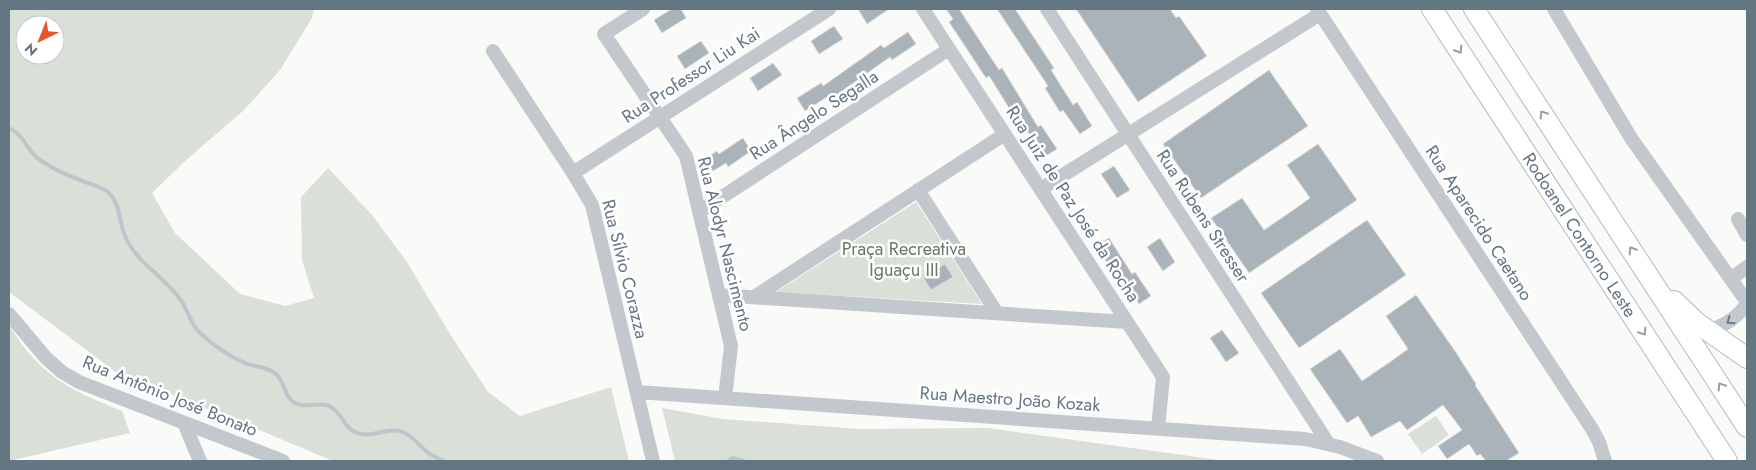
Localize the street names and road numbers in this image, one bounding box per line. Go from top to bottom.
street label: Rua Professor Liu Kai [617,20,765,130]
street label: Rua Ângelo Segalla [745,64,883,166]
street label: Rua Juiz de Paz José da Rocha [1000,101,1146,307]
street label: Rua Aparecido Caetano [1419,140,1539,306]
street label: Rua Rubens Stresser [1150,144,1256,288]
street label: Rodoanel Contorno Leste [1516,148,1643,323]
street label: Rua Alodyr Nascimento [691,154,759,334]
street label: Rua Sílvio Corazza [595,197,655,341]
street label: Rua Antônio José Bonato [79,349,262,443]
street label: Rua Maestro João Kozak [919,380,1101,418]

